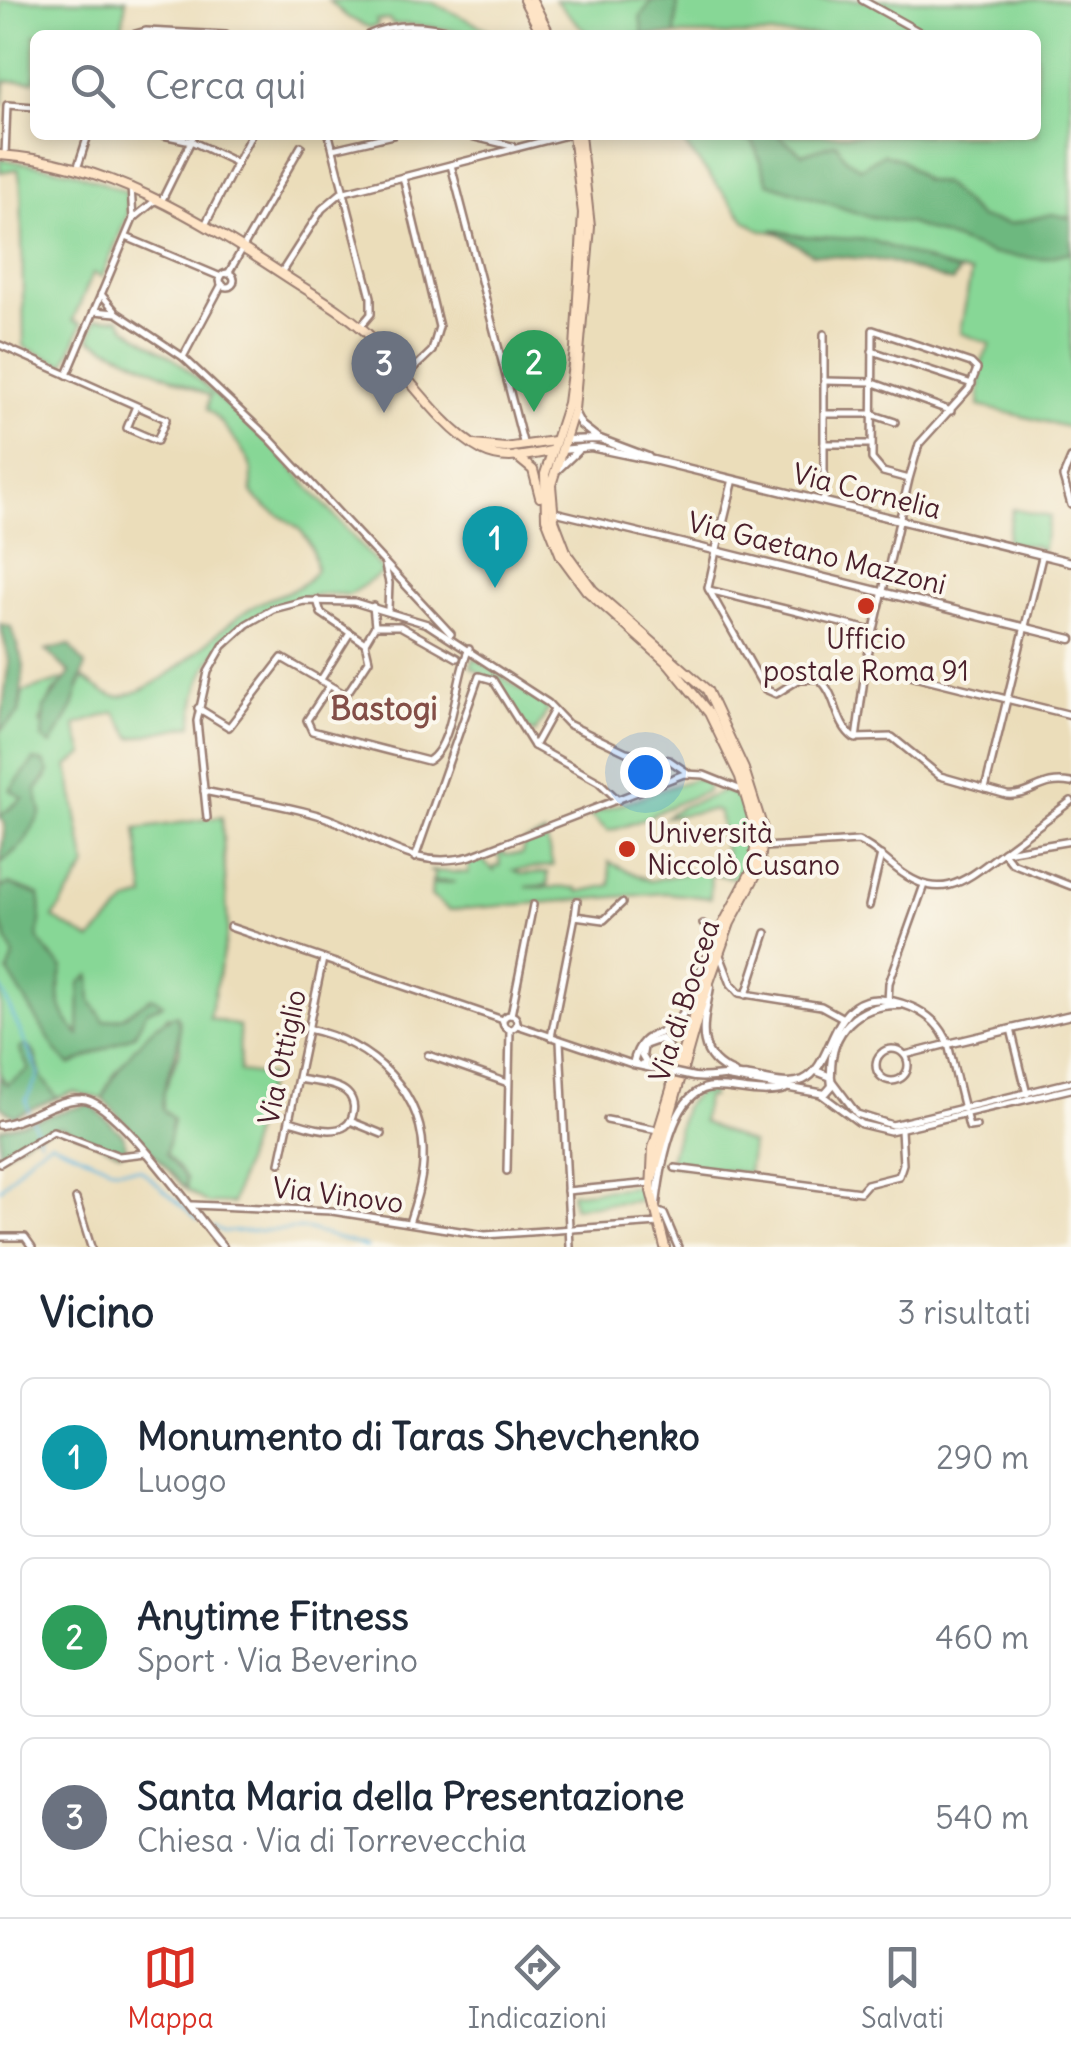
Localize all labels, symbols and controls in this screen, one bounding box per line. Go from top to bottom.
search box [30,30,1041,140]
icon: search [65,58,120,113]
text: Cerca qui [145,62,306,109]
pin: 3 [352,330,416,413]
pin: 2 [502,330,566,412]
street label: Via Cornelia [789,455,945,527]
street label: Via Gaetano Mazzoni [684,503,950,603]
pin: 1 [462,506,528,588]
marker: Ufficio postale Roma 91 [855,595,877,617]
place label: Ufficio postale Roma 91 [763,621,969,689]
district label: Bastogi [330,688,438,729]
your location [620,747,671,798]
place label: Università Niccolò Cusano [647,815,840,883]
marker: Università Niccolò Cusano [616,838,638,860]
street label: Via di Boccea [641,915,727,1087]
street label: Via Ottiglio [250,986,314,1128]
street label: Via Vinovo [271,1169,405,1221]
text: Vicino [40,1286,154,1338]
text: 3 risultati [898,1292,1031,1333]
text: Monumento di Taras Shevchenko [137,1413,700,1460]
text: 1 [68,1437,81,1478]
text: 290 m [936,1437,1029,1478]
text: Luogo [137,1460,226,1501]
text: Anytime Fitness [137,1593,409,1640]
text: 2 [66,1617,83,1658]
text: 460 m [935,1617,1029,1658]
text: Sport · Via Beverino [137,1640,418,1681]
text: Santa Maria della Presentazione [137,1773,685,1820]
text: 3 [65,1797,84,1838]
text: 540 m [935,1797,1029,1838]
text: Chiesa · Via di Torrevecchia [137,1820,527,1861]
tab: Mappa [127,1940,214,2036]
tab: Indicazioni [468,1940,607,2036]
tab: Salvati [861,1940,944,2036]

